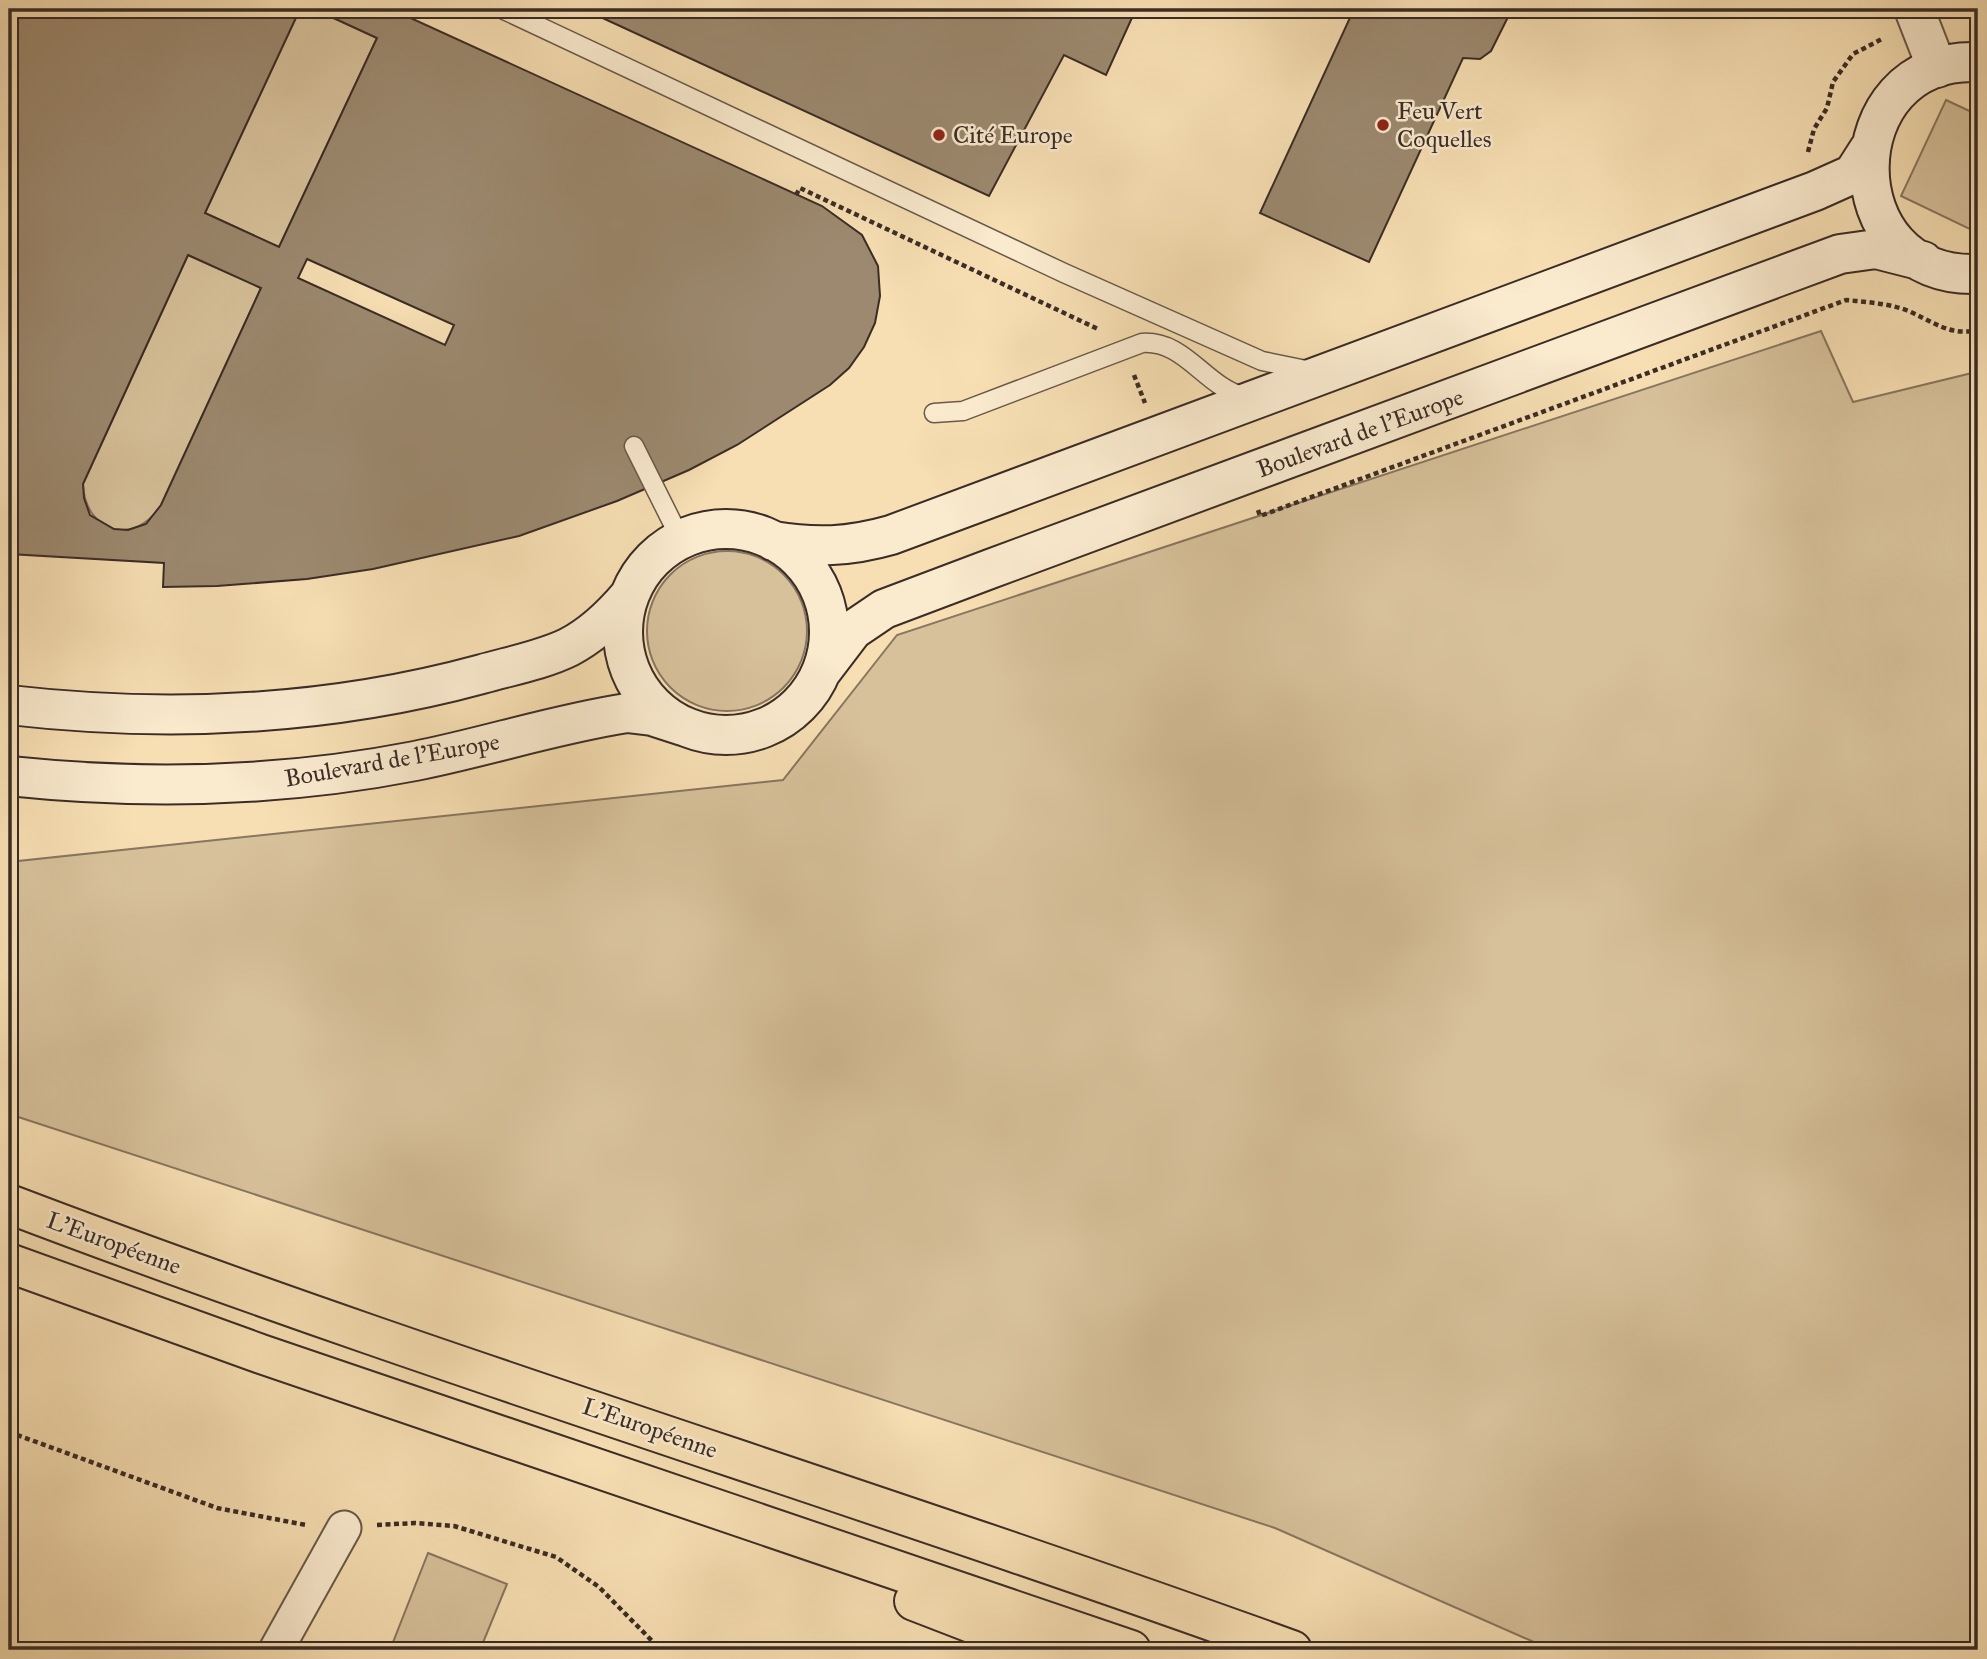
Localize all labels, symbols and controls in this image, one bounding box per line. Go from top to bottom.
place label: Feu Vert Coquelles [1397,96,1492,154]
marker: Feu Vert Coquelles [1375,117,1391,133]
place label: Cité Europe [953,120,1073,150]
marker: Cité Europe [931,127,947,143]
street label: Boulevard de l'Europe [1253,382,1467,484]
street label: Boulevard de l'Europe [282,726,502,794]
street label: L'Européenne [43,1205,185,1281]
street label: L'Européenne [579,1391,721,1465]

